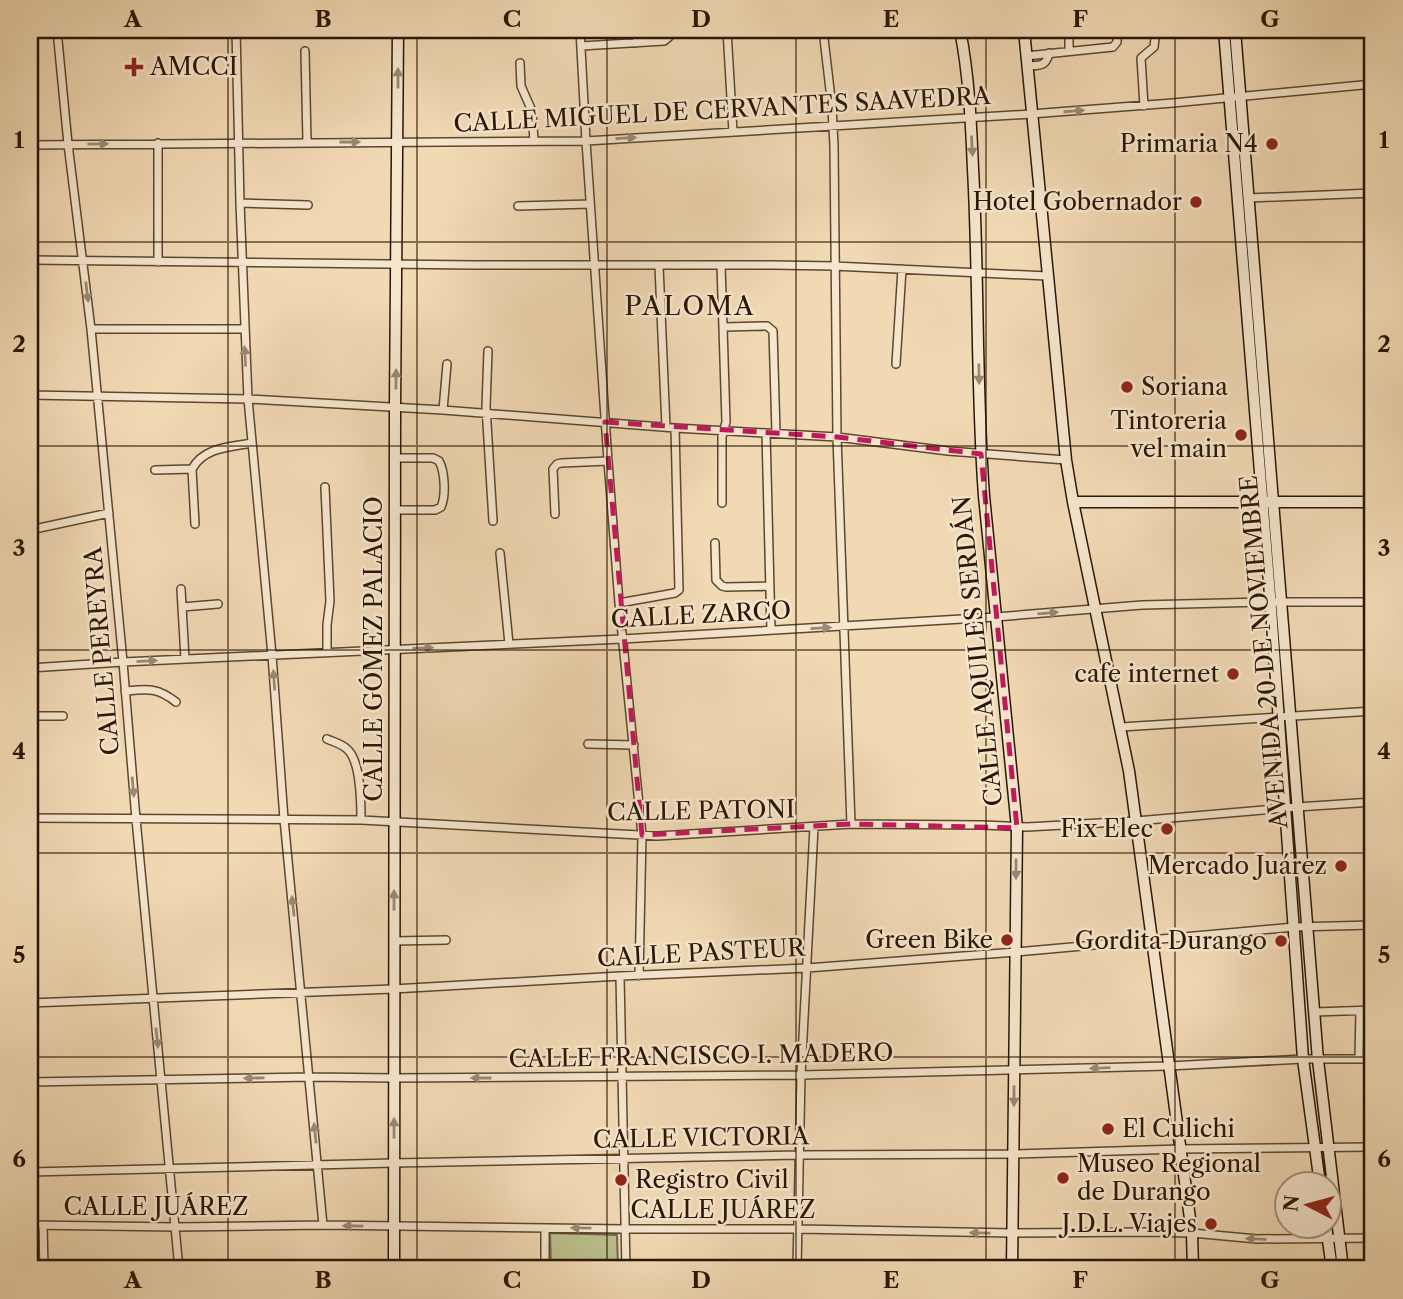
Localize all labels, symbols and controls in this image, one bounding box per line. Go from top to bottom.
text: A [123,5,143,33]
text: B [314,5,332,33]
text: C [503,5,521,33]
text: D [691,5,711,33]
text: E [883,5,899,33]
text: F [1072,5,1088,33]
text: G [1260,5,1280,33]
place label: AMCCI [149,52,238,81]
marker: AMCCI [124,57,144,77]
one-way arrow [392,66,404,88]
street label: CALLE MIGUEL DE CERVANTES SAAVEDRA [453,81,992,138]
one-way arrow [1063,105,1085,116]
text: 1 [14,126,25,154]
text: 1 [1379,126,1390,154]
place label: Primaria N4 [1120,129,1258,158]
one-way arrow [616,133,638,144]
one-way arrow [967,135,978,157]
one-way arrow [339,136,361,148]
marker: Primaria N4 [1264,136,1280,152]
one-way arrow [87,138,109,150]
place label: Hotel Gobernador [973,187,1182,216]
marker: Hotel Gobernador [1188,194,1204,210]
one-way arrow [81,281,92,303]
district label: PALOMA [625,290,755,322]
text: 2 [12,330,26,358]
text: 2 [1377,330,1391,358]
one-way arrow [240,344,251,366]
one-way arrow [973,363,985,385]
one-way arrow [390,367,401,389]
place label: Soriana [1141,372,1228,401]
marker: Soriana [1119,379,1135,395]
place label: Tintoreria vel main [1111,406,1227,463]
marker: Tintoreria vel main [1233,427,1249,443]
street label: AVENIDA 20 DE NOVIEMBRE [1234,474,1293,831]
street label: CALLE AQUILES SERDÁN [947,494,1008,808]
street label: CALLE GÓMEZ PALACIO [358,496,388,802]
text: 3 [13,534,26,562]
text: 3 [1378,534,1391,562]
street label: CALLE PEREYRA [78,544,125,757]
street label: CALLE ZARCO [610,595,792,634]
one-way arrow [1038,607,1060,618]
one-way arrow [811,622,833,633]
one-way arrow [412,642,434,653]
one-way arrow [136,655,158,666]
place label: cafe internet [1074,659,1220,688]
marker: cafe internet [1225,666,1241,682]
one-way arrow [268,669,279,691]
text: 4 [12,737,26,765]
text: 4 [1377,737,1391,765]
one-way arrow [128,776,139,798]
street label: CALLE PATONI [607,794,795,827]
place label: Fix Elec [1060,814,1153,843]
marker: Fix Elec [1159,821,1175,837]
place label: Mercado Juárez [1148,851,1327,880]
one-way arrow [1010,858,1022,880]
marker: Mercado Juárez [1333,858,1349,874]
one-way arrow [388,889,400,911]
one-way arrow [287,895,298,917]
place label: Green Bike [865,925,993,954]
place label: Gordita Durango [1075,926,1267,955]
marker: Green Bike [999,932,1015,948]
street label: CALLE PASTEUR [596,933,807,972]
marker: Gordita Durango [1273,933,1289,949]
text: 5 [13,941,25,969]
text: 5 [1378,941,1390,969]
one-way arrow [152,1027,163,1049]
street label: CALLE FRANCISCO I. MADERO [508,1038,894,1073]
one-way arrow [1089,1063,1111,1074]
one-way arrow [242,1072,264,1084]
one-way arrow [470,1072,492,1084]
one-way arrow [1008,1086,1020,1108]
place label: El Culichi [1122,1114,1235,1143]
one-way arrow [388,1116,400,1138]
street label: CALLE VICTORIA [593,1121,811,1154]
marker: El Culichi [1100,1121,1116,1137]
one-way arrow [309,1122,320,1144]
text: 6 [12,1145,26,1173]
text: 6 [1377,1145,1391,1173]
place label: Museo Regional de Durango [1077,1149,1261,1206]
place label: Registro Civil [635,1165,789,1194]
marker: Museo Regional de Durango [1055,1170,1071,1186]
north arrow [1274,1170,1344,1240]
marker: Registro Civil [613,1172,629,1188]
street label: CALLE JUÁREZ [63,1192,249,1221]
text: N [1279,1194,1304,1213]
street label: CALLE JUÁREZ [630,1195,816,1224]
place label: J.D.L. Viajes [1058,1209,1197,1238]
marker: J.D.L. Viajes [1203,1216,1219,1232]
one-way arrow [342,1220,364,1232]
one-way arrow [570,1223,592,1234]
one-way arrow [969,1227,991,1238]
one-way arrow [1245,1233,1267,1244]
text: A [123,1266,143,1294]
text: B [314,1266,332,1294]
text: C [503,1266,521,1294]
text: D [691,1266,711,1294]
text: E [883,1266,899,1294]
text: F [1072,1266,1088,1294]
text: G [1260,1266,1280,1294]

